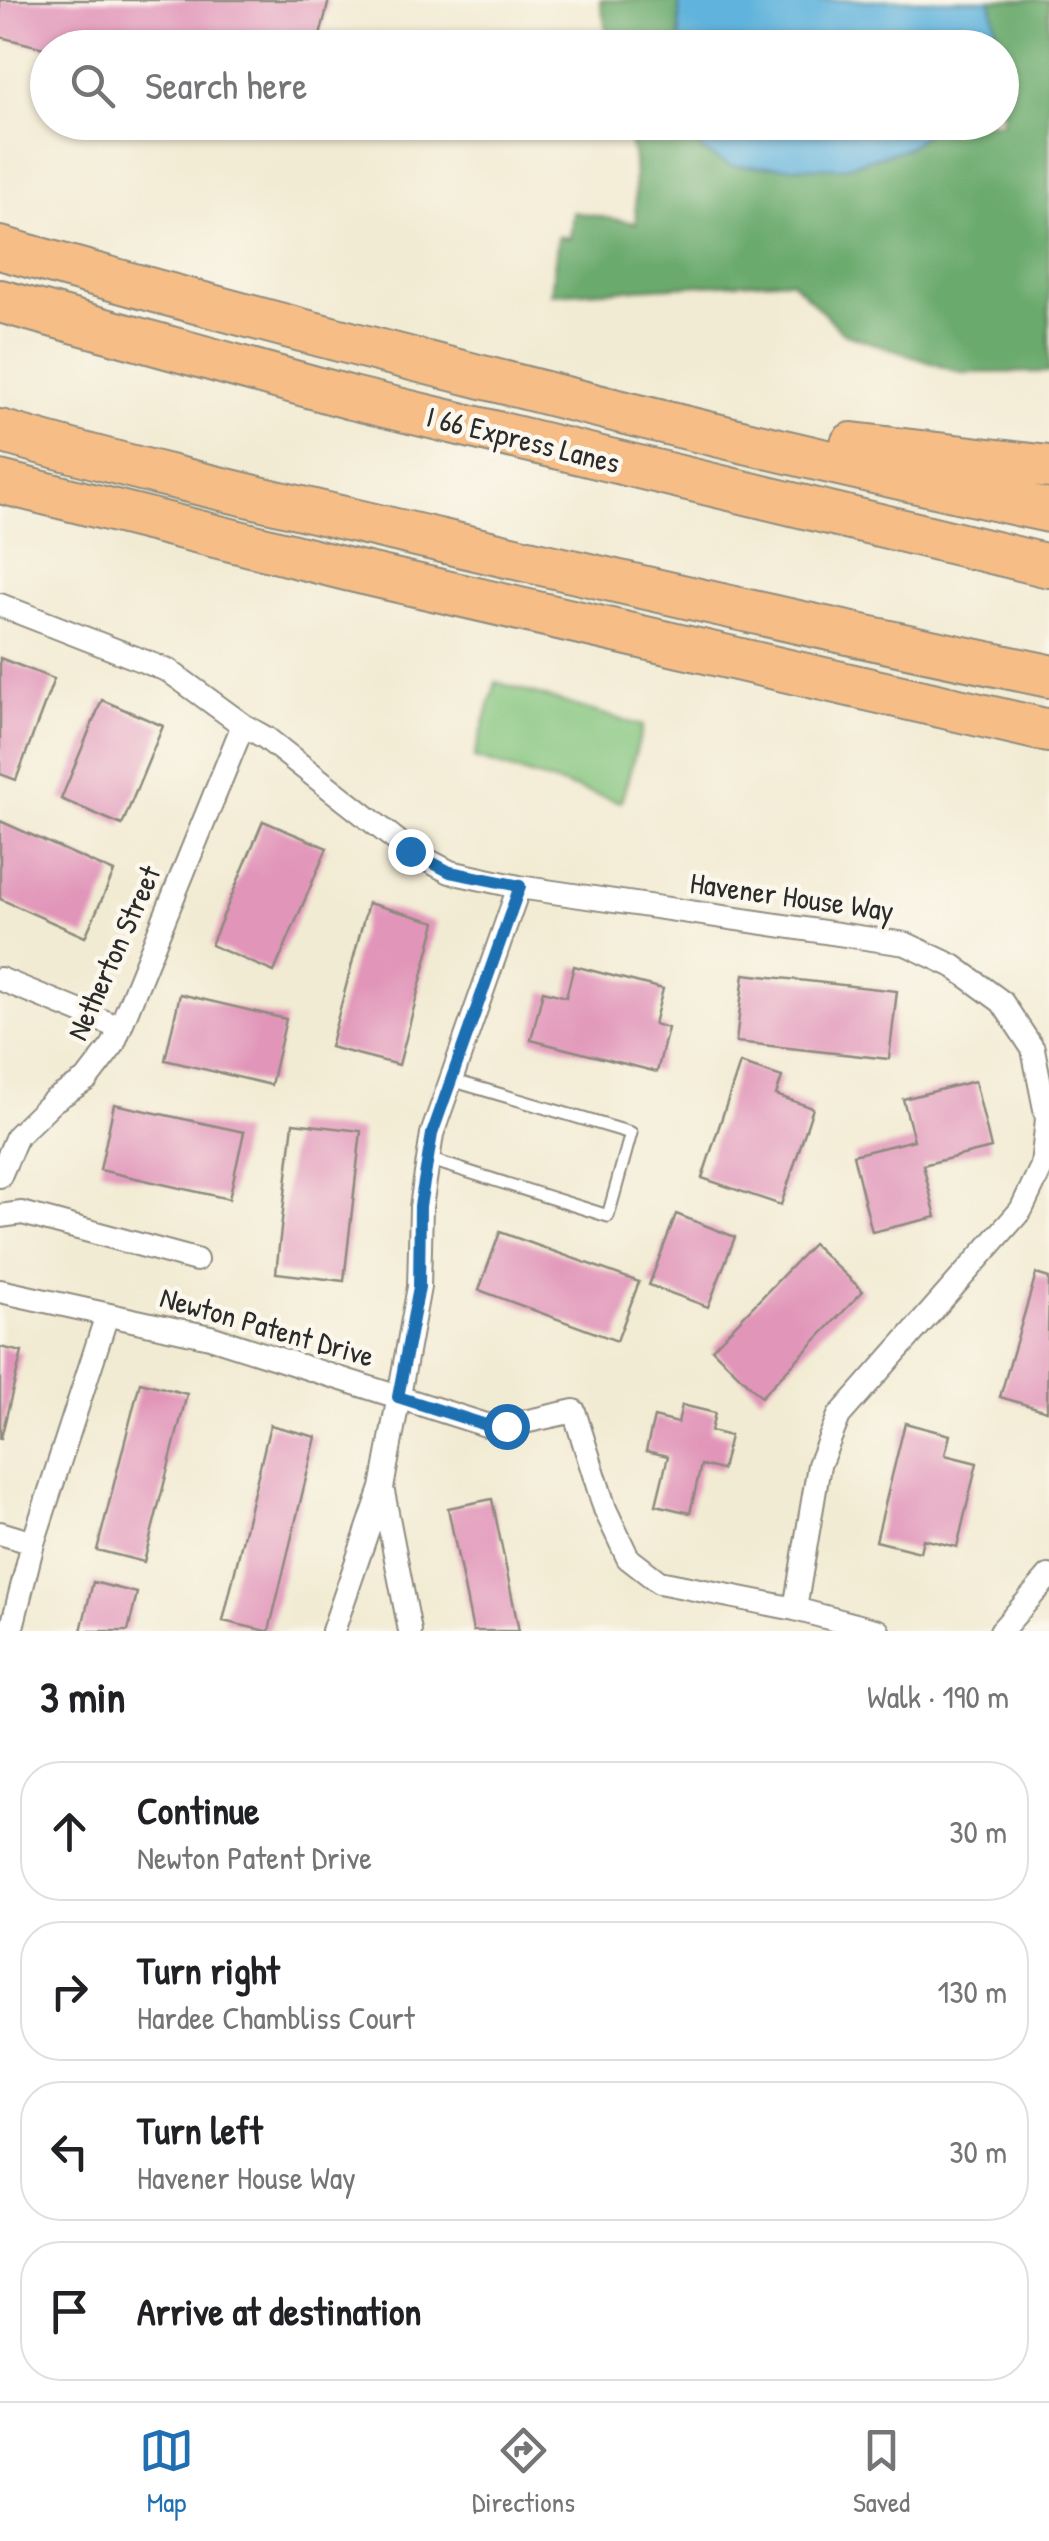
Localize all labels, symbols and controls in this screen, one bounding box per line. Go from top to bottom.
search box [30,30,1019,140]
icon: search [65,58,120,113]
text: Search here [145,59,307,111]
street label: I 66 Express Lanes [422,396,624,482]
route end [388,829,434,875]
street label: Netherton Street [57,858,170,1046]
street label: Havener House Way [688,862,896,930]
street label: Newton Patent Drive [156,1276,379,1376]
route start [484,1404,530,1450]
text: 3 min [40,1668,125,1725]
text: Walk · 190 m [867,1675,1009,1718]
text: Continue [137,1784,259,1836]
icon: ahead [42,1804,97,1859]
text: 30 m [949,1810,1007,1853]
text: Newton Patent Drive [137,1836,372,1879]
text: Turn right [137,1944,280,1996]
icon: right [42,1964,97,2019]
text: 130 m [938,1970,1007,2013]
text: Hardee Chambliss Court [137,1996,415,2039]
text: Turn left [137,2104,262,2156]
icon: left [42,2124,97,2179]
text: 30 m [949,2130,1007,2173]
text: Havener House Way [137,2156,356,2199]
icon: arrive [42,2284,97,2339]
text: Arrive at destination [137,2285,421,2337]
tab: Map [139,2423,194,2521]
tab: Directions [472,2423,575,2521]
tab: Saved [853,2423,910,2521]

